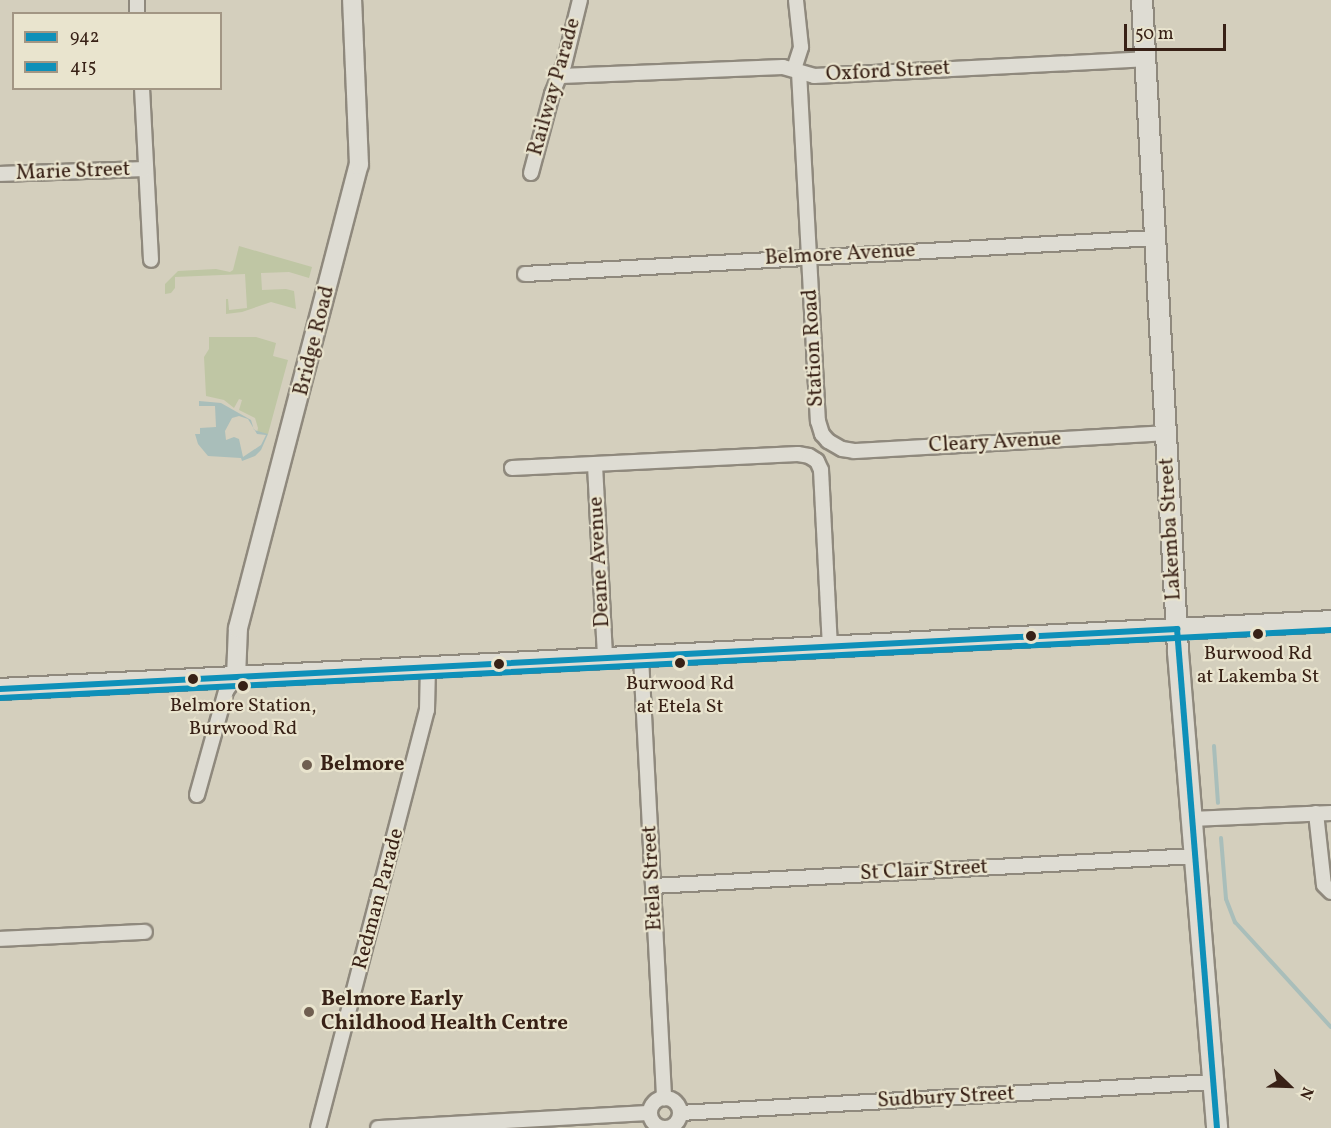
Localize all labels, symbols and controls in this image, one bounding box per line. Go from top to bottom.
legend [12,12,222,90]
scale bar [1127,12,1229,50]
street label: Railway Parade [523,15,587,159]
text: 50 m [1135,22,1174,47]
text: 942 [70,25,99,50]
text: 415 [70,55,96,80]
street label: Oxford Street [825,56,951,88]
street label: Marie Street [15,157,131,187]
street label: Belmore Avenue [764,238,916,272]
street label: Bridge Road [289,283,341,399]
street label: Station Road [798,288,830,408]
street label: Cleary Avenue [928,427,1062,459]
street label: Lakemba Street [1155,457,1187,601]
street label: Deane Avenue [584,496,616,628]
marker: Burwood Rd at Lakemba St [1252,628,1264,640]
unlabelled marker [1025,630,1037,642]
place label: Burwood Rd at Lakemba St [1197,643,1319,690]
marker: Burwood Rd at Etela St [674,657,686,669]
unlabelled marker [493,658,505,670]
place label: Burwood Rd at Etela St [626,672,734,719]
unlabelled marker [187,673,199,685]
marker: Belmore Station, Burwood Rd [237,680,249,692]
place label: Belmore Station, Burwood Rd [170,695,316,742]
place label: Belmore [320,752,405,778]
marker: Belmore [298,756,316,774]
street label: Etela Street [638,825,668,931]
street label: Redman Parade [348,826,410,972]
street label: St Clair Street [859,855,989,887]
place label: Belmore Early Childhood Health Centre [321,987,568,1037]
marker: Belmore Early Childhood Health Centre [302,1005,316,1019]
north arrow [1259,1056,1319,1116]
street label: Sudbury Street [876,1082,1016,1114]
text: N [1293,1083,1318,1103]

